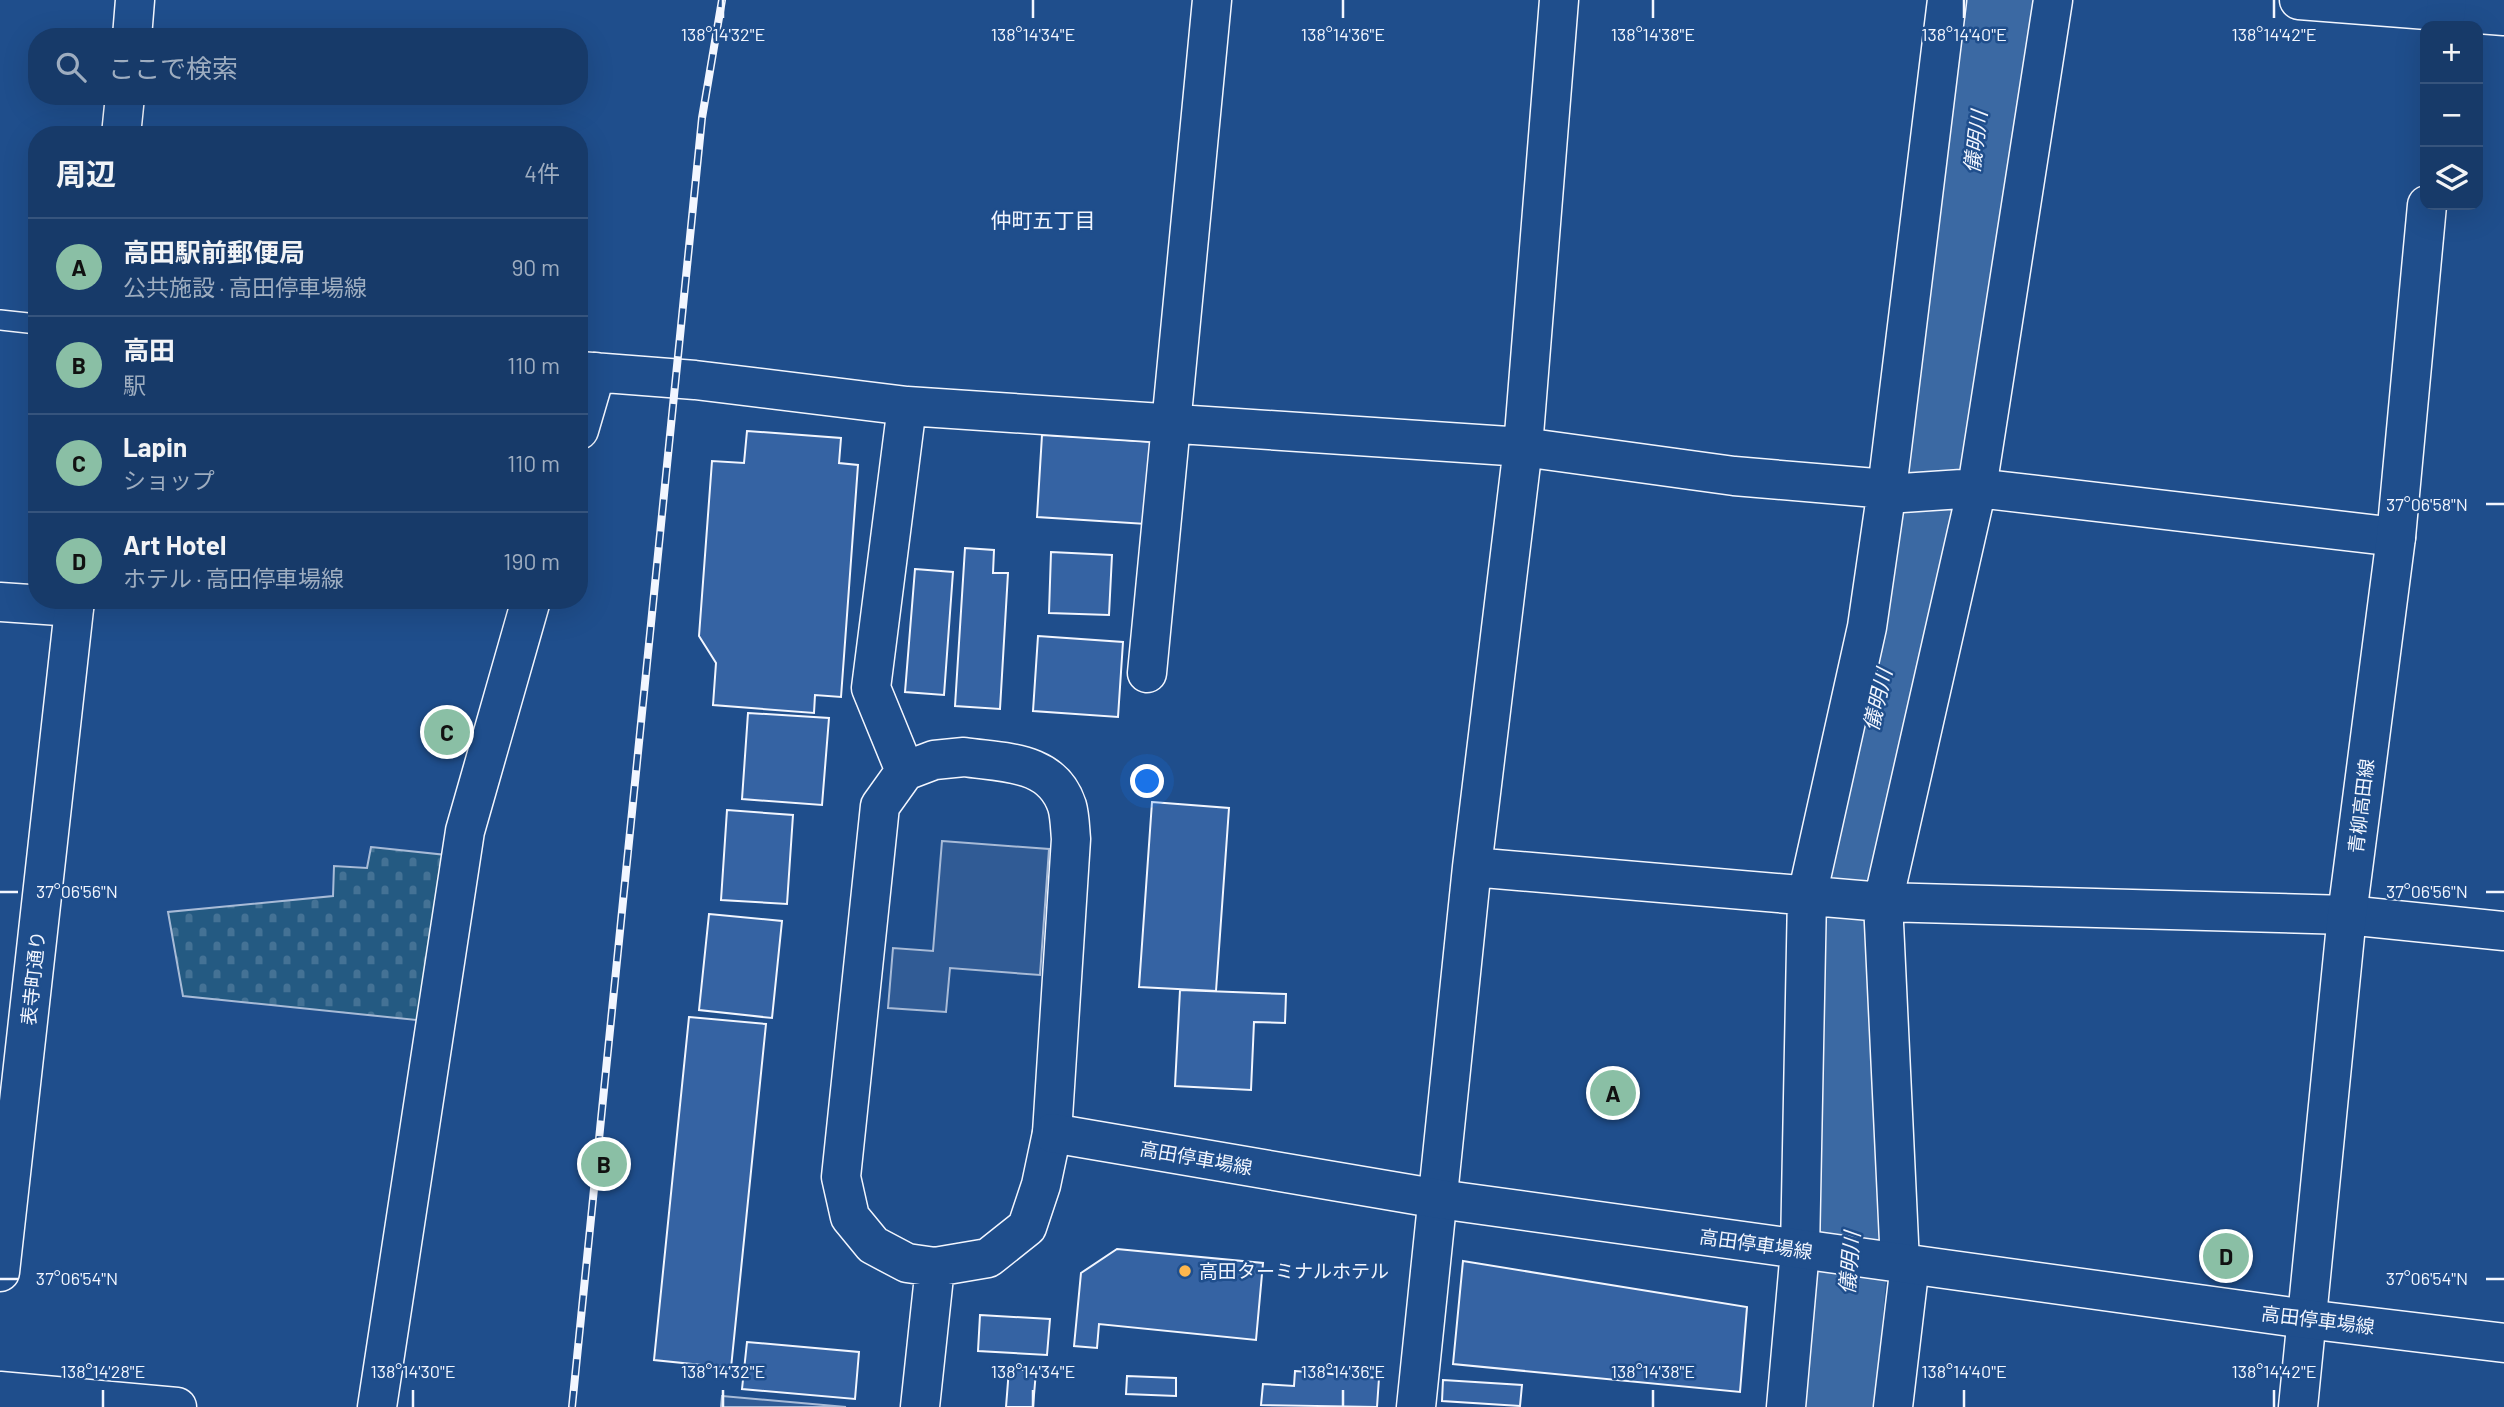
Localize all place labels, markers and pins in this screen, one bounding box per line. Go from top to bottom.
pin: C [424,706,470,758]
pin: A [1590,1067,1636,1119]
pin: B [581,1138,627,1190]
pin: D [2203,1230,2249,1282]
place label: 高田ターミナルホテル [1199,1259,1389,1282]
marker: 高田ターミナルホテル [1177,1263,1193,1279]

